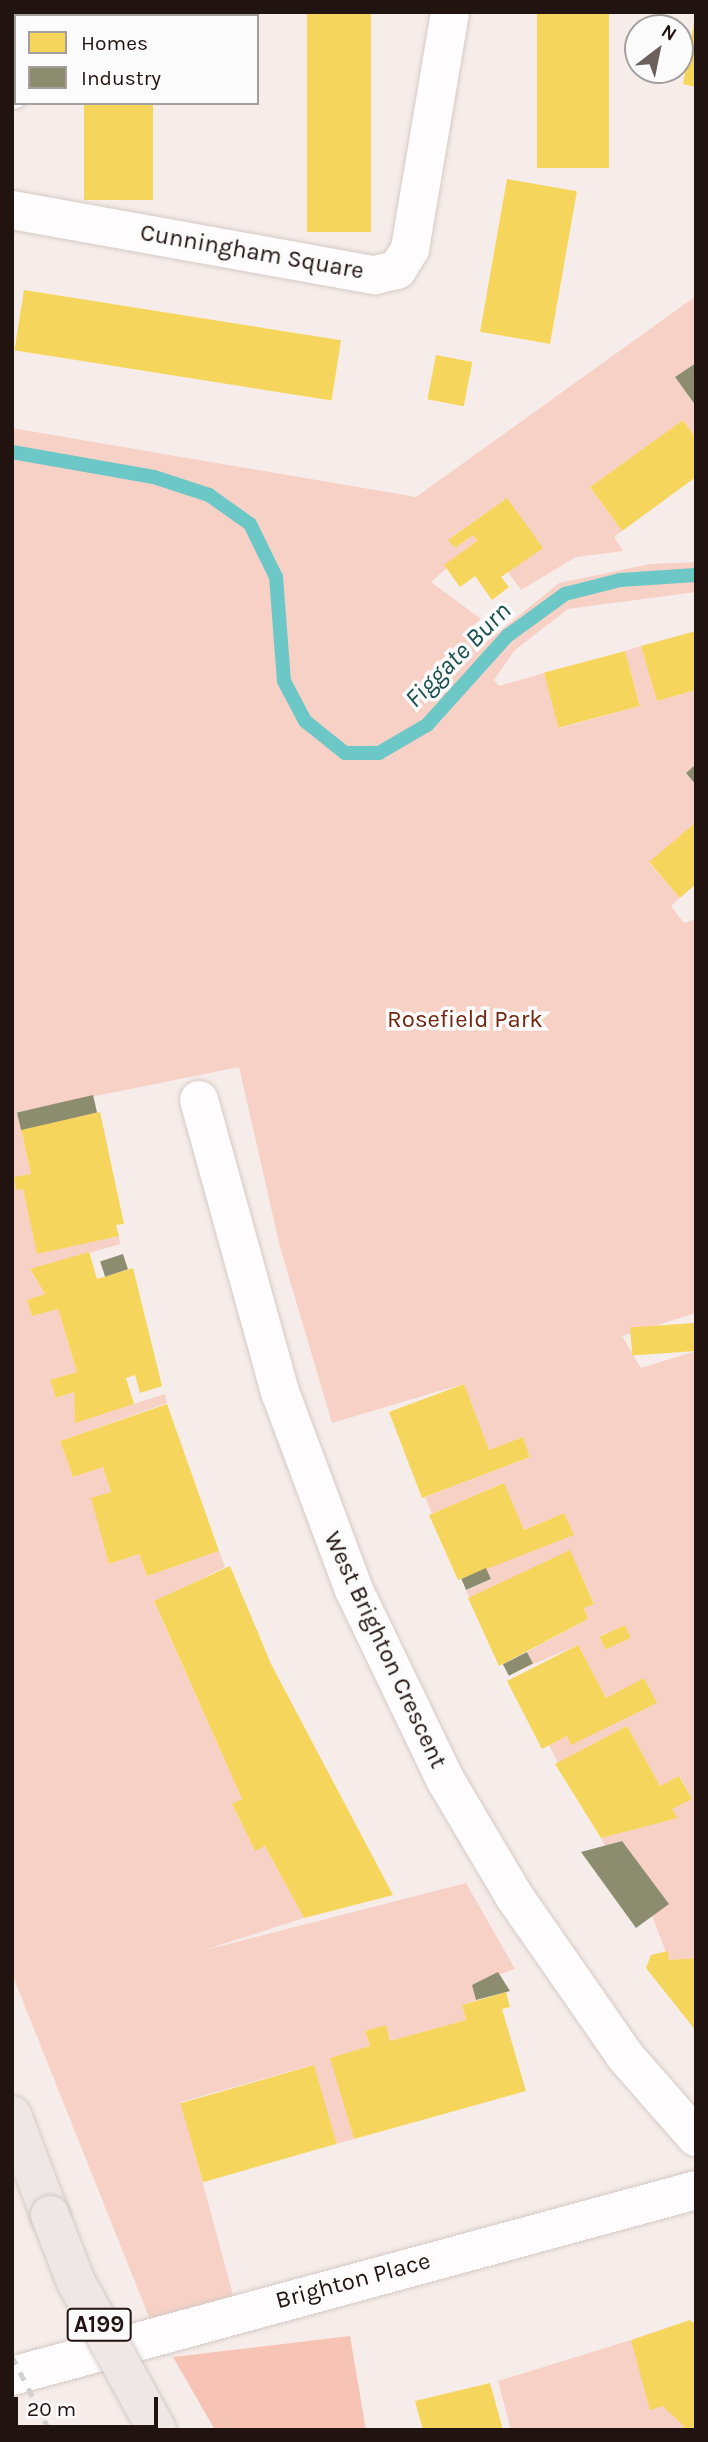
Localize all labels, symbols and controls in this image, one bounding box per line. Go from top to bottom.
legend [14,14,259,105]
north arrow [624,14,694,84]
text: N [657,20,681,46]
text: Homes [81,31,148,55]
text: Industry [81,66,161,90]
street label: Cunningham Square [138,218,366,286]
water label: Figgate Burn [399,596,517,714]
park label: Rosefield Park [387,1006,543,1034]
street label: West Brighton Crescent [317,1527,453,1773]
street label: Brighton Place [272,2247,434,2315]
road number: A199 [66,2306,132,2344]
scale bar [18,2382,161,2426]
text: 20 m [27,2397,76,2421]

